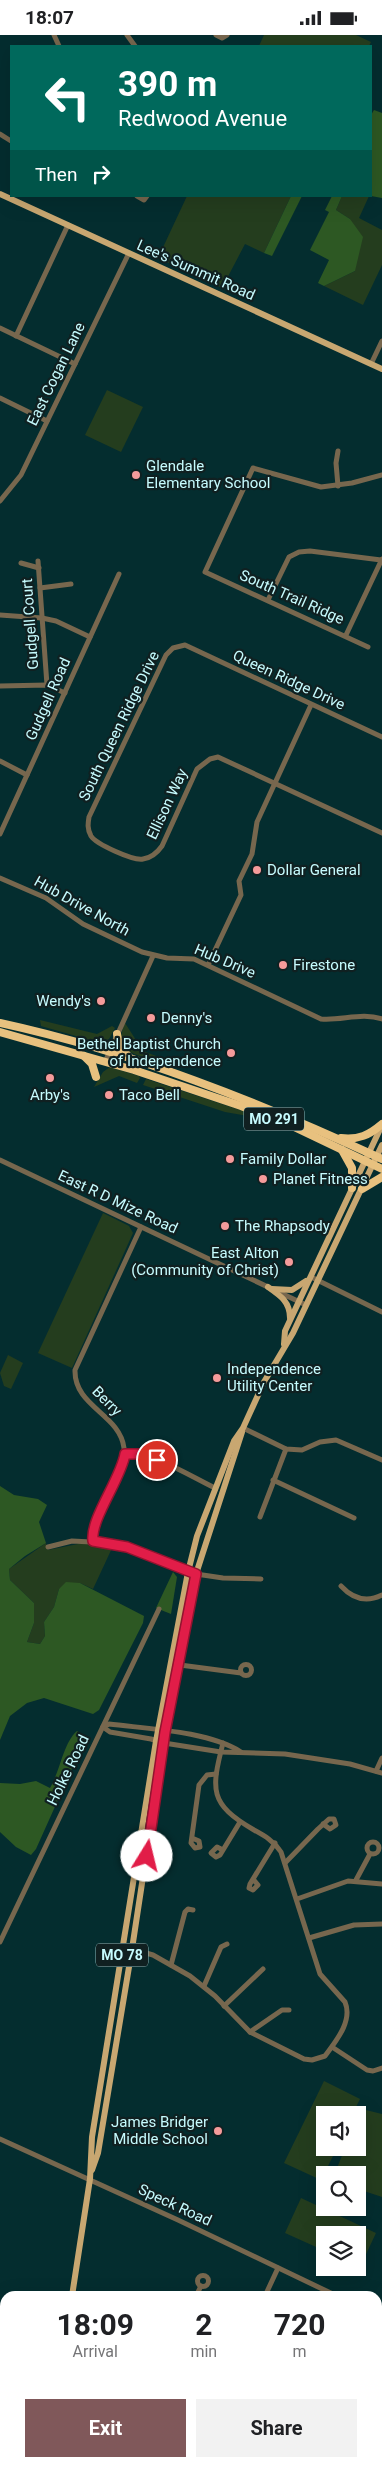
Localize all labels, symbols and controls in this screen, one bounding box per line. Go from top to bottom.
text: 18:07 [25,6,74,29]
text: 390 m [118,64,217,105]
icon: left [35,65,100,130]
text: Redwood Avenue [118,106,287,131]
icon: right [87,160,115,188]
text: Then [35,163,77,186]
street label: Lee's Summit Road [134,236,258,304]
street label: East Cogan Lane [23,319,89,428]
place label: Glendale Elementary School [146,457,270,492]
marker: Glendale Elementary School [130,469,142,481]
street label: South Trail Ridge [237,566,347,628]
street label: Gudgell Court [18,578,42,670]
street label: Queen Ridge Drive [230,646,348,714]
street label: South Queen Ridge Drive [75,648,163,804]
street label: Gudgell Road [22,655,74,743]
street label: Ellison Way [143,766,191,842]
place label: Dollar General [267,861,361,879]
marker: Dollar General [251,864,263,876]
street label: Hub Drive North [31,872,133,940]
street label: Hub Drive [192,940,258,982]
place label: Firestone [293,956,355,974]
marker: Firestone [277,959,289,971]
place label: Wendy's [36,992,91,1010]
marker: Wendy's [95,995,107,1007]
place label: Denny's [161,1009,212,1027]
marker: Denny's [145,1012,157,1024]
place label: Bethel Baptist Church of Independence [77,1035,221,1070]
marker: Bethel Baptist Church of Independence [225,1047,237,1059]
marker: Arby's [44,1072,56,1084]
place label: Arby's [30,1086,70,1104]
place label: Taco Bell [119,1086,180,1104]
marker: Taco Bell [103,1089,115,1101]
road number: MO 291 [244,1107,304,1131]
place label: Family Dollar [240,1150,326,1168]
marker: Family Dollar [224,1153,236,1165]
street label: East R D Mize Road [55,1166,181,1238]
place label: Planet Fitness [273,1170,368,1188]
marker: Planet Fitness [257,1173,269,1185]
place label: The Rhapsody [235,1217,330,1235]
marker: The Rhapsody [219,1220,231,1232]
place label: East Alton (Community of Christ) [131,1244,279,1279]
marker: East Alton (Community of Christ) [283,1256,295,1268]
place label: Independence Utility Center [227,1360,321,1395]
marker: Independence Utility Center [211,1372,223,1384]
street label: Berry [88,1382,126,1420]
pin [136,1439,178,1481]
icon: arrive [143,1446,171,1474]
street label: Holke Road [43,1732,93,1808]
position arrow [120,1829,172,1881]
road number: MO 78 [96,1943,148,1967]
map controls [316,2106,366,2276]
button: sound [316,2106,366,2156]
place label: James Bridger Middle School [111,2113,208,2148]
marker: James Bridger Middle School [212,2125,224,2137]
button: search [316,2166,366,2216]
street label: Speck Road [135,2180,215,2230]
button: layers [316,2226,366,2276]
text: 18:09 [57,2307,134,2342]
text: 2 [195,2307,212,2342]
text: 720 [274,2307,325,2342]
text: Arrival [73,2342,118,2361]
text: min [190,2342,217,2361]
text: m [293,2342,307,2361]
button: Exit [25,2399,186,2457]
button: Share [196,2399,357,2457]

